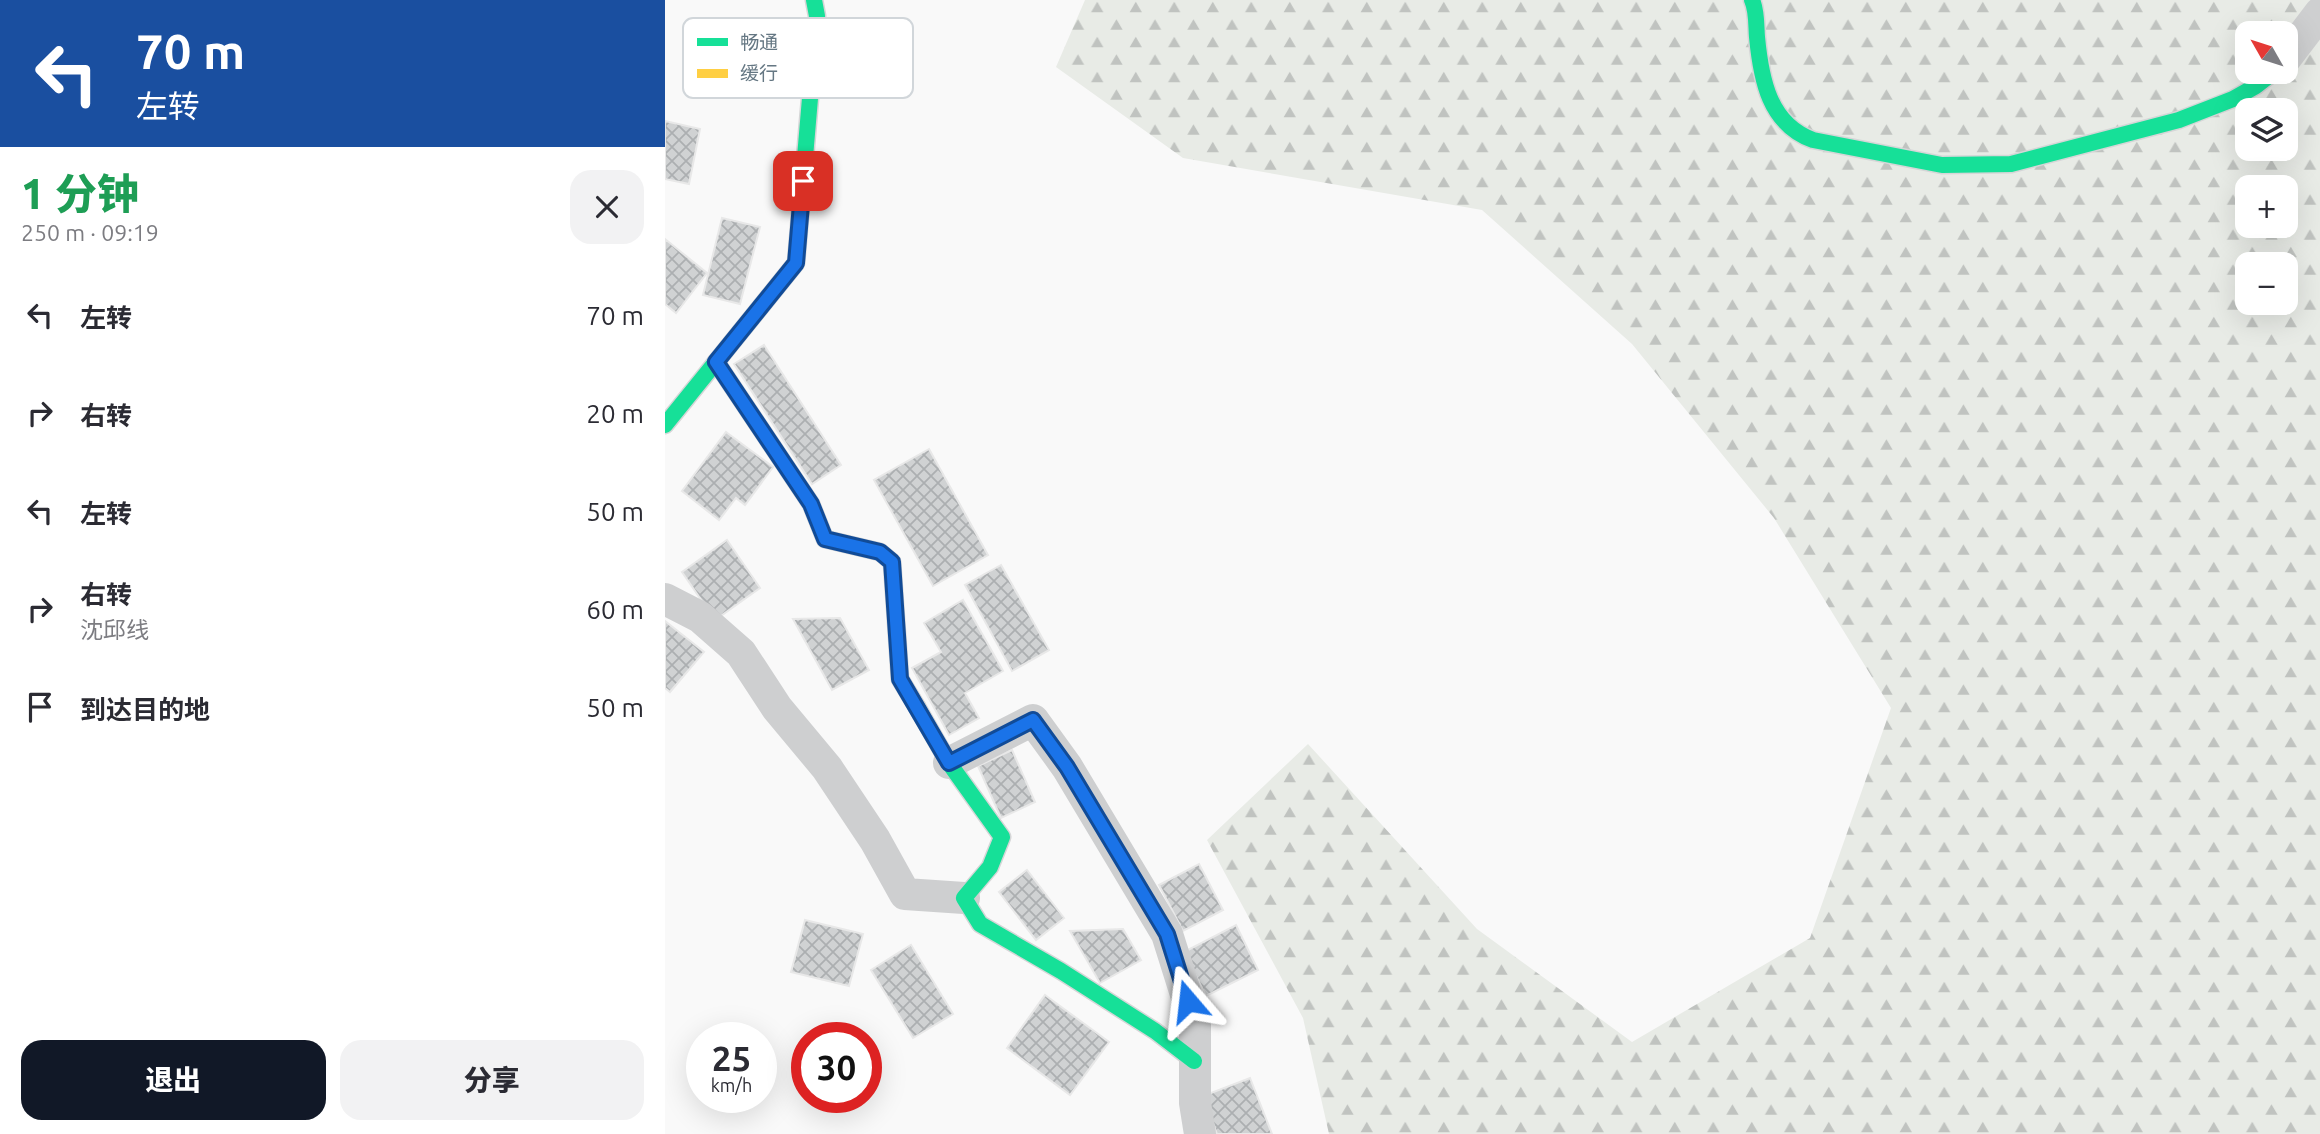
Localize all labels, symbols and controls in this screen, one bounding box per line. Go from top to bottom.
legend [683,18,913,98]
north arrow [2235,21,2298,84]
map controls [2235,21,2298,315]
text: 70 m [136,23,245,78]
icon: left [21,28,112,119]
text: 畅通 [740,31,778,53]
text: 缓行 [740,62,778,84]
text: 左转 [136,88,200,124]
button: layers [2235,98,2298,161]
pin [773,151,833,211]
icon: arrive [784,162,822,200]
text: 1 分钟 [21,170,139,217]
button: close [570,170,644,244]
button: + [2235,175,2298,238]
text: 250 m · 09:19 [21,220,159,245]
button: − [2235,252,2298,315]
icon: left [21,296,59,334]
text: 70 m [586,301,644,330]
text: 左转 [80,303,132,332]
icon: right [21,394,59,432]
text: 20 m [586,399,644,428]
text: 右转 [80,401,132,430]
icon: left [21,492,59,530]
text: 50 m [586,497,644,526]
text: 左转 [80,499,132,528]
text: 右转 [80,580,132,609]
icon: right [21,590,59,628]
text: 60 m [586,595,644,624]
text: 沈邱线 [80,617,149,642]
icon: arrive [21,688,59,726]
text: 50 m [586,693,644,722]
text: 到达目的地 [80,695,210,724]
position arrow [1151,964,1225,1038]
speed limit sign: 30 [791,1022,882,1113]
text: 25 [712,1038,751,1078]
button: 退出 [21,1040,326,1120]
button: 分享 [340,1040,644,1120]
text: km/h [711,1075,752,1095]

